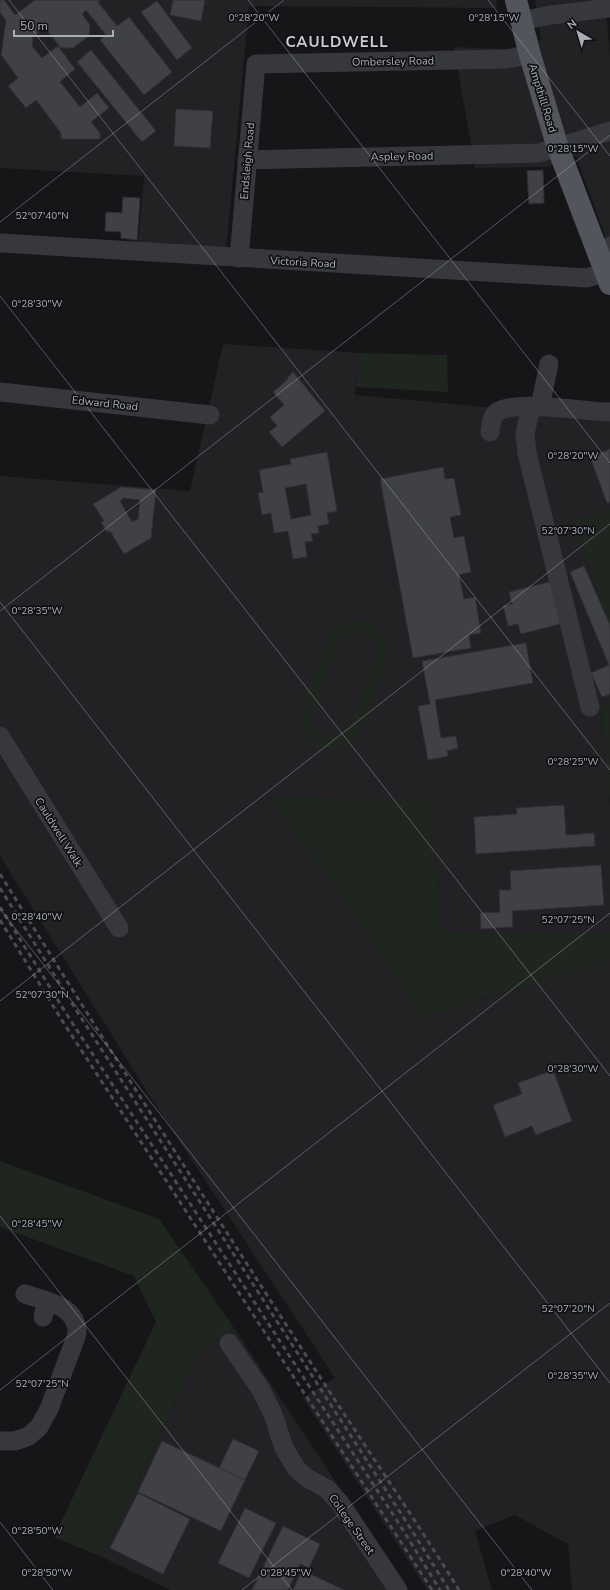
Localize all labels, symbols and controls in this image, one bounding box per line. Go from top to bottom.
text: 0°28'20"W [229,11,279,25]
text: 0°28'15"W [469,11,519,25]
scale bar [14,12,113,38]
north arrow [558,12,598,52]
text: N [564,16,580,33]
text: 50 m [20,18,48,34]
district label: CAULDWELL [285,32,389,52]
street label: Ombersley Road [352,53,434,70]
street label: Ampthill Road [525,62,560,134]
street label: Endsleigh Road [237,122,258,200]
text: 0°28'15"W [548,142,598,156]
street label: Aspley Road [371,148,433,165]
text: 52°07'40"N [15,209,69,223]
street label: Victoria Road [269,253,336,272]
text: 0°28'30"W [12,297,62,311]
street label: Edward Road [71,393,139,414]
text: 0°28'20"W [548,449,598,463]
text: 52°07'30"N [541,524,595,538]
text: 0°28'35"W [12,604,62,618]
text: 0°28'25"W [548,755,598,769]
street label: Cauldwell Walk [31,795,86,870]
text: 0°28'40"W [12,910,62,924]
text: 52°07'25"N [541,913,595,927]
text: 52°07'30"N [15,988,69,1002]
text: 0°28'30"W [548,1062,598,1076]
text: 0°28'45"W [12,1217,62,1231]
text: 52°07'20"N [541,1302,595,1316]
text: 0°28'35"W [548,1369,598,1383]
text: 52°07'25"N [15,1377,69,1391]
street label: College Street [325,1491,378,1558]
text: 0°28'50"W [12,1524,62,1538]
text: 0°28'50"W [22,1566,72,1580]
text: 0°28'45"W [261,1566,311,1580]
text: 0°28'40"W [501,1566,551,1580]

